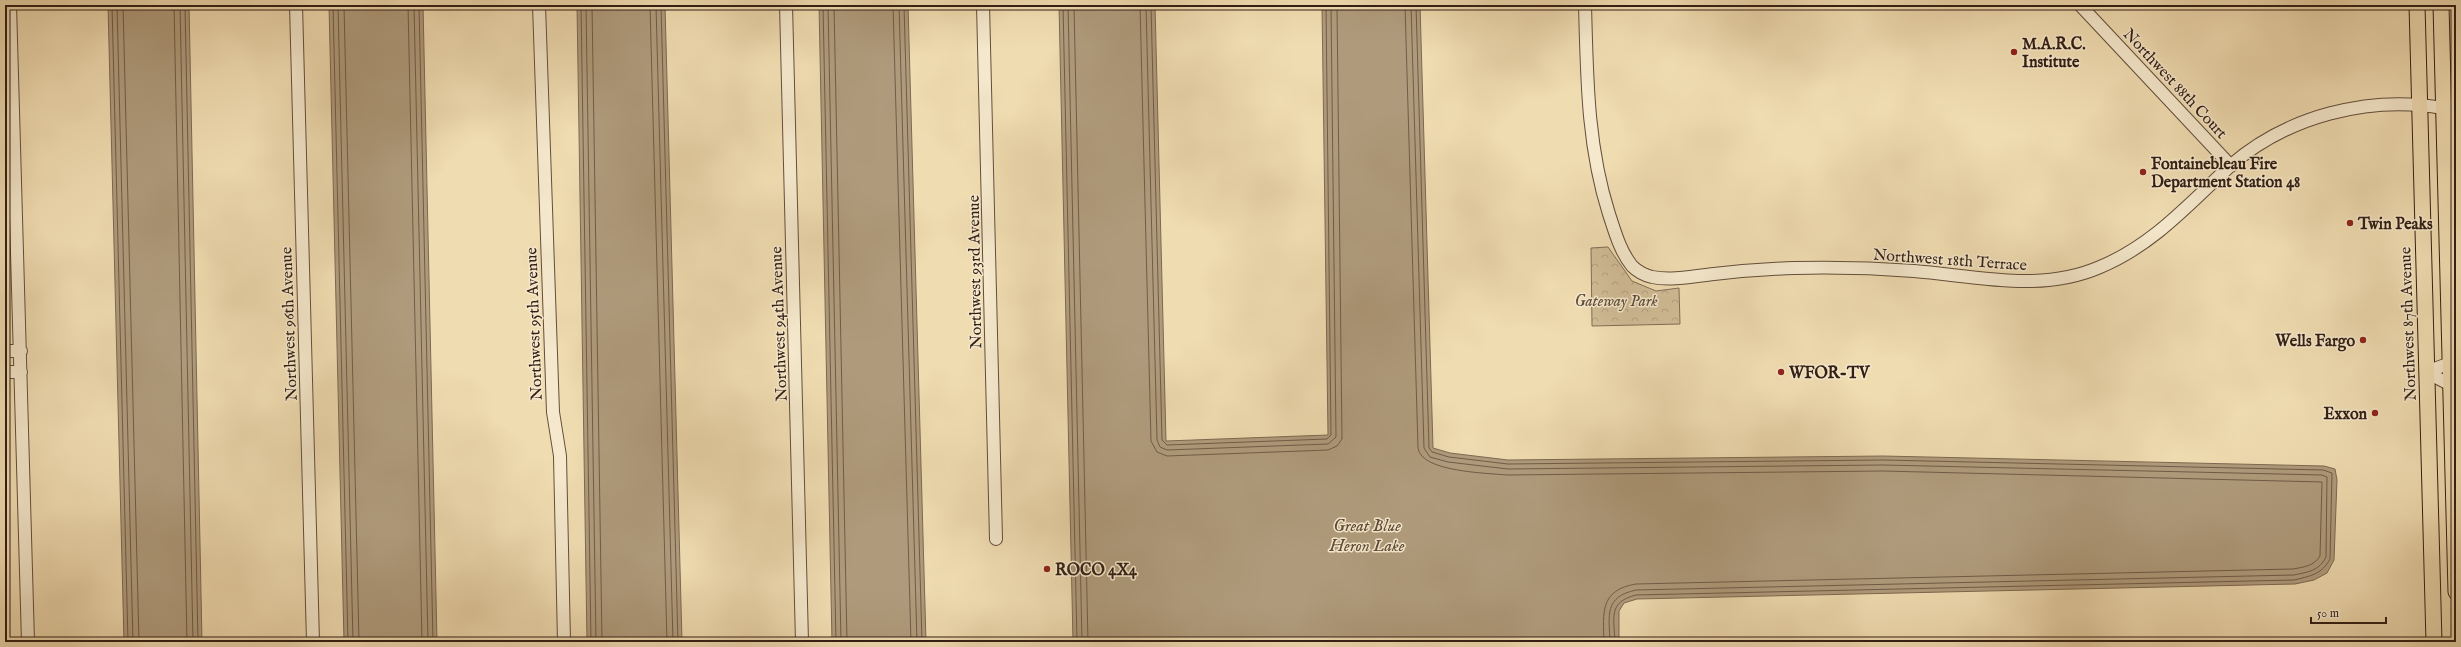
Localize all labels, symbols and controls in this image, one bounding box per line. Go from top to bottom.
street label: Northwest 88th Court [2118,25,2231,144]
place label: M.A.R.C. Institute [2022,35,2086,73]
marker: M.A.R.C. Institute [2009,47,2019,57]
place label: Fontainebleau Fire Department Station 48 [2151,155,2300,193]
marker: Fontainebleau Fire Department Station 48 [2138,167,2148,177]
street label: Northwest 93rd Avenue [965,195,987,349]
place label: Twin Peaks [2357,215,2433,235]
marker: Twin Peaks [2345,218,2355,228]
street label: Northwest 94th Avenue [767,246,793,402]
street label: Northwest 18th Terrace [1872,246,2027,276]
street label: Northwest 96th Avenue [277,247,303,401]
street label: Northwest 95th Avenue [522,247,548,401]
street label: Northwest 87th Avenue [2396,247,2422,401]
park label: Gateway Park [1574,292,1658,312]
place label: Wells Fargo [2274,332,2355,352]
marker: Wells Fargo [2358,335,2368,345]
place label: WFOR-TV [1788,364,1871,384]
marker: WFOR-TV [1776,367,1786,377]
place label: Exxon [2323,405,2367,425]
marker: Exxon [2370,408,2380,418]
water label: Great Blue Heron Lake [1329,516,1405,557]
place label: ROCO 4X4 [1055,561,1138,581]
marker: ROCO 4X4 [1042,564,1052,574]
scale bar [2311,599,2386,625]
text: 50 m [2317,606,2339,621]

